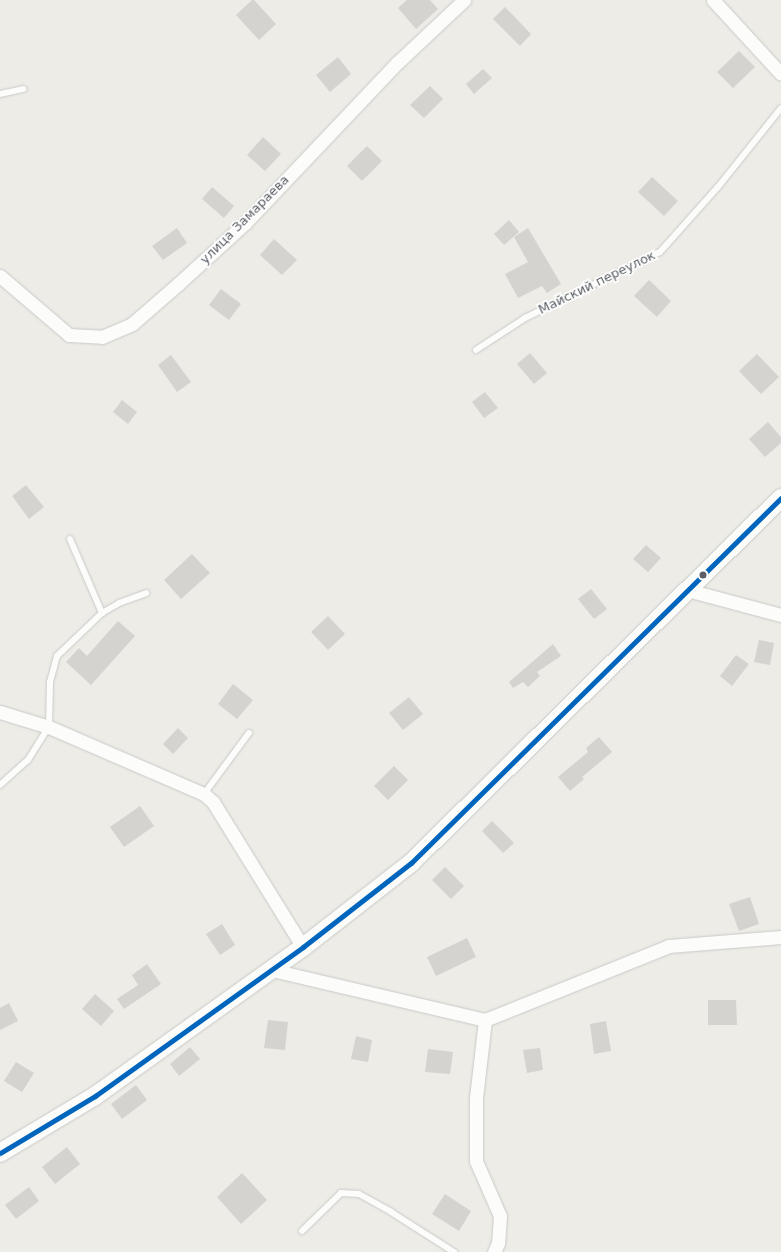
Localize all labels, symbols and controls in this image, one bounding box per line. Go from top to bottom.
street label: улица Замараева [197,172,293,268]
street label: Майский переулок [536,248,658,318]
unlabelled marker [698,570,708,580]

